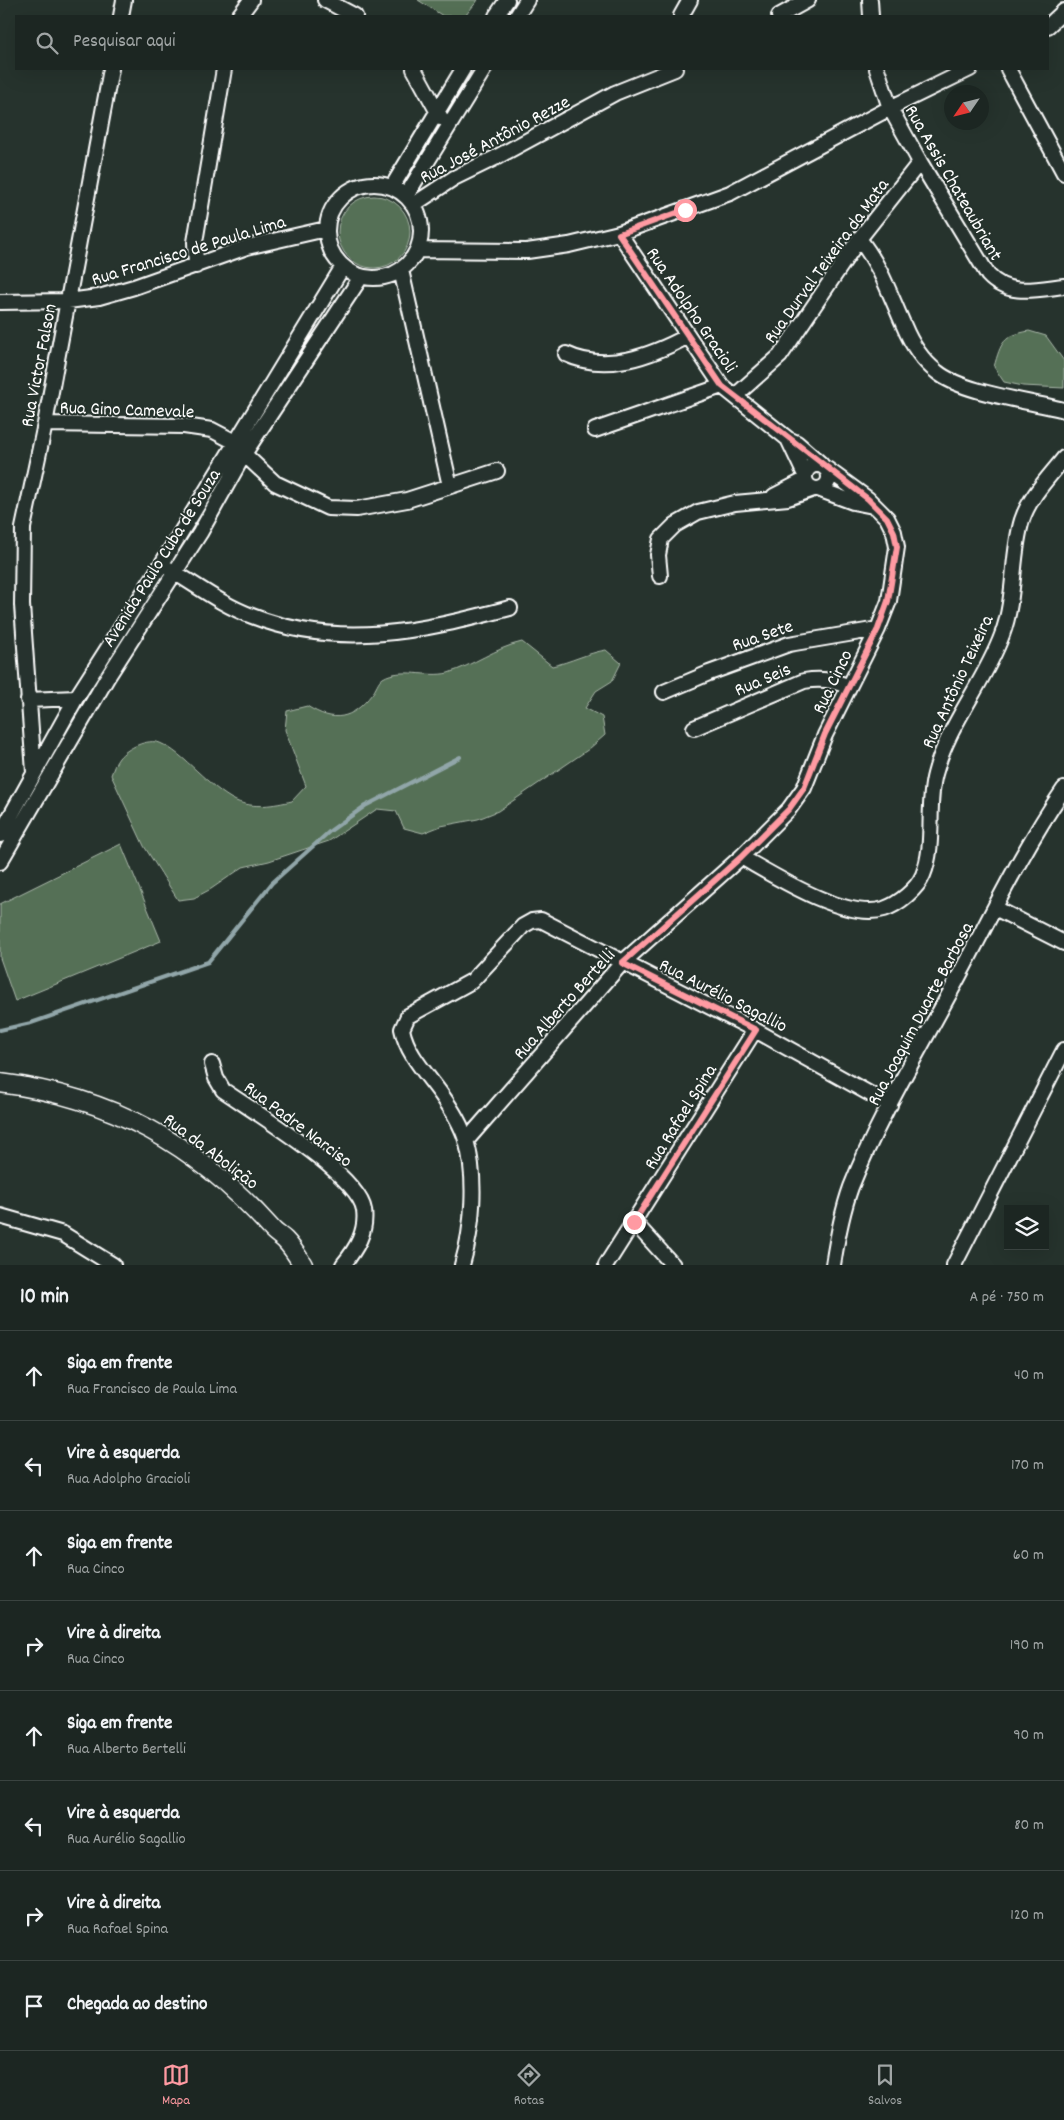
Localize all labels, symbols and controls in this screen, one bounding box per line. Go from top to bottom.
search box [15,15,1049,70]
icon: search [33,29,61,57]
text: Pesquisar aqui [73,29,175,56]
north arrow [944,85,989,130]
street label: Rua José Antônio Rezze [416,90,576,192]
street label: Rua Assis Chateaubriant [896,101,1008,267]
street label: Rua Durval Teixeira da Mata [759,173,898,350]
route start [674,199,697,222]
street label: Rua Francisco de Paula Lima [89,210,291,295]
street label: Rua Adolpho Gracioli [638,243,743,380]
street label: Rua Victor Falson [15,302,66,430]
street label: Rua Gino Camevale [59,396,195,427]
street label: Avenida Paulo Cuba de Souza [97,463,230,653]
street label: Rua Antônio Teixeira [916,610,1002,754]
street label: Rua Sete [729,614,797,660]
street label: Rua Cinco [807,646,861,719]
street label: Rua Seis [731,657,796,705]
street label: Rua Joaquim Duarte Barbosa [862,917,983,1111]
street label: Rua Alberto Bertelli [508,943,623,1067]
street label: Rua Aurélio Sagallio [654,953,791,1041]
street label: Rua Rafael Spina [639,1059,726,1176]
street label: Rua Padre Narciso [237,1076,357,1176]
street label: Rua da Abolição [156,1108,263,1198]
map controls [1004,1205,1049,1250]
button: layers [1004,1205,1049,1250]
route end [623,1211,646,1234]
text: 10 min [20,1283,69,1313]
text: A pé · 750 m [969,1286,1044,1309]
text: Siga em frente [67,1351,172,1378]
icon: ahead [20,1362,48,1390]
text: 40 m [1014,1364,1044,1387]
text: Rua Francisco de Paula Lima [67,1378,237,1401]
text: Vire à esquerda [67,1441,179,1468]
icon: left [20,1452,48,1480]
text: 170 m [1011,1454,1044,1477]
text: Rua Adolpho Gracioli [67,1468,190,1491]
text: Siga em frente [67,1531,172,1558]
icon: ahead [20,1542,48,1570]
text: 60 m [1013,1544,1044,1567]
text: Rua Cinco [67,1558,125,1581]
text: Vire à direita [67,1621,160,1648]
icon: right [20,1632,48,1660]
text: 190 m [1010,1634,1044,1657]
text: Rua Cinco [67,1648,125,1671]
text: Siga em frente [67,1711,172,1738]
icon: ahead [20,1722,48,1750]
text: 90 m [1013,1724,1044,1747]
text: Rua Alberto Bertelli [67,1738,186,1761]
text: Vire à esquerda [67,1801,179,1828]
icon: left [20,1812,48,1840]
text: 80 m [1014,1814,1044,1837]
text: Rua Aurélio Sagallio [67,1828,186,1851]
text: Vire à direita [67,1891,160,1918]
icon: right [20,1902,48,1930]
text: 120 m [1010,1904,1044,1927]
text: Rua Rafael Spina [67,1918,168,1941]
icon: arrive [20,1992,48,2020]
text: Chegada ao destino [67,1992,208,2019]
tab: Mapa [162,2061,190,2111]
tab: Rotas [514,2061,544,2111]
tab: Salvos [868,2061,902,2111]

